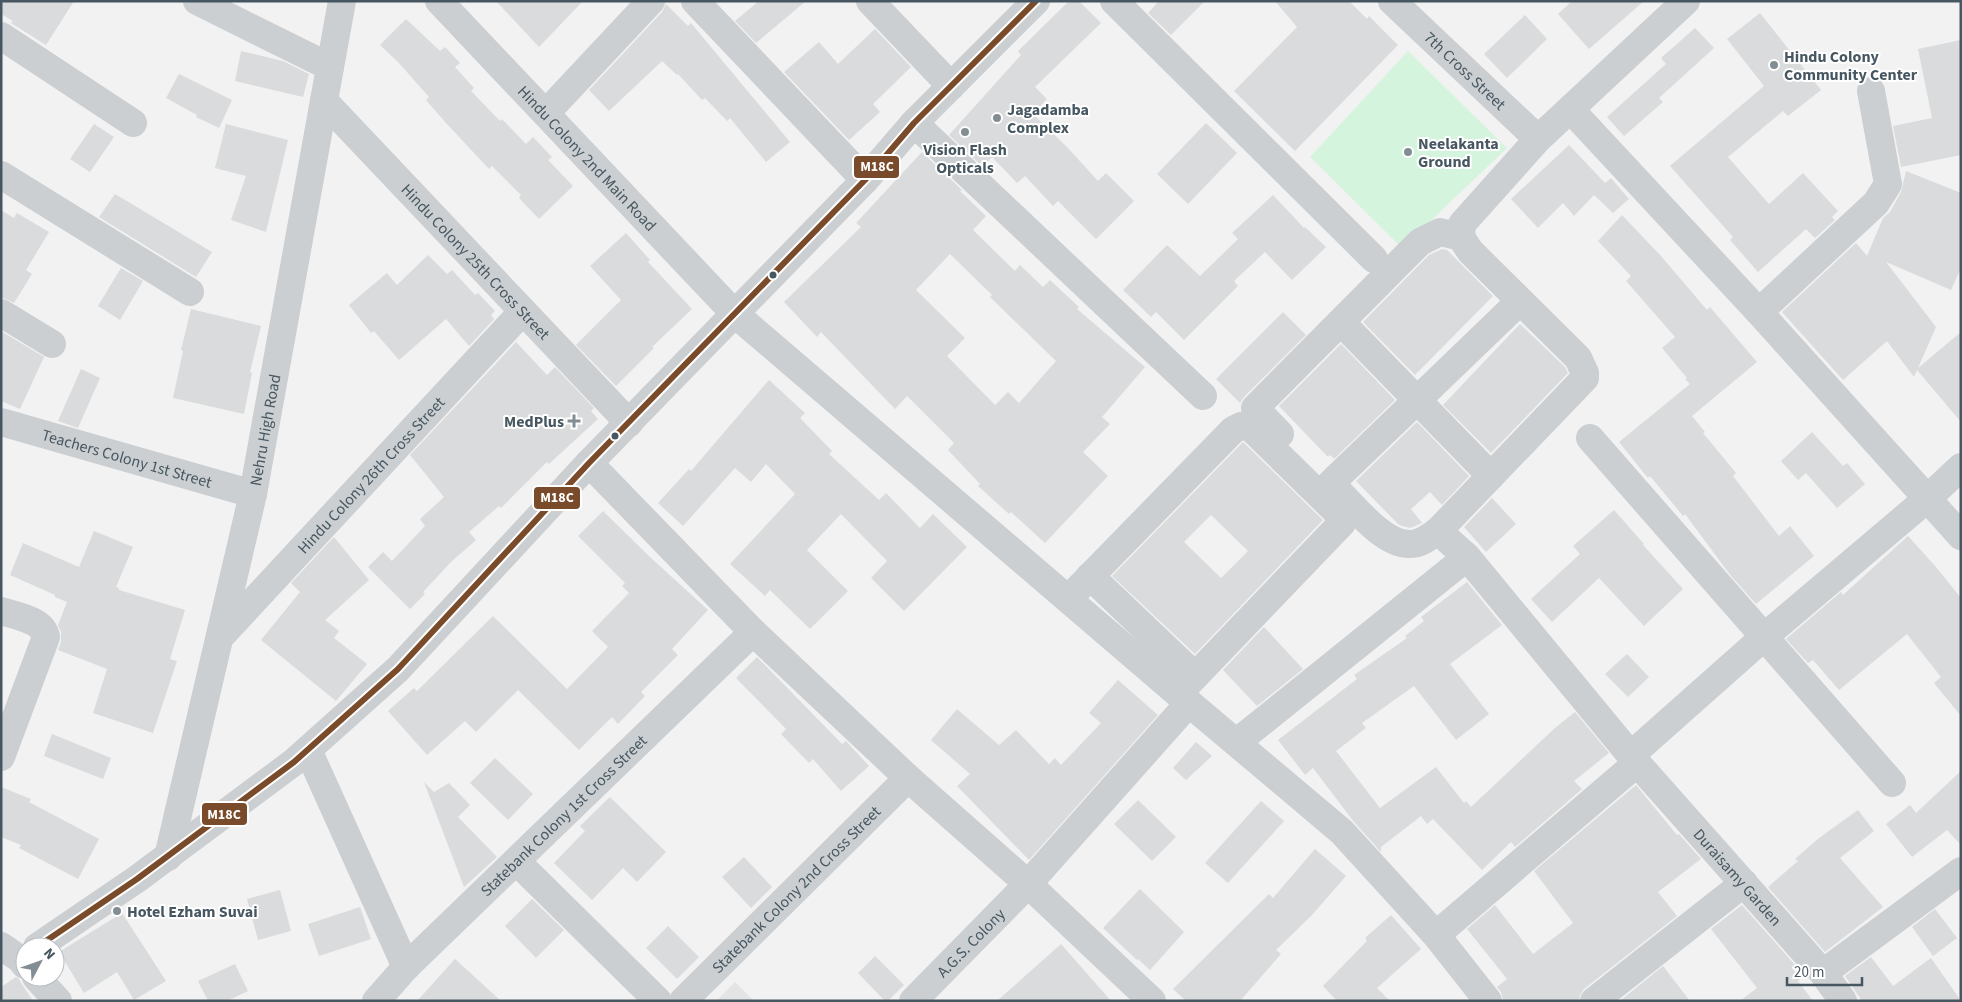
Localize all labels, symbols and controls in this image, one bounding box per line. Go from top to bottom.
street label: 7th Cross Street [1419,27,1511,116]
place label: Hindu Colony Community Center [1784,46,1918,86]
marker: Hindu Colony Community Center [1768,59,1780,71]
street label: Hindu Colony 2nd Main Road [512,81,661,236]
place label: Jagadamba Complex [1007,99,1089,139]
marker: Jagadamba Complex [991,112,1003,124]
marker: Vision Flash Opticals [959,126,971,138]
place label: Neelakanta Ground [1418,133,1499,173]
place label: Vision Flash Opticals [922,139,1007,179]
marker: Neelakanta Ground [1402,146,1414,158]
line badge: M18C [853,155,900,179]
text: M18C [860,157,894,177]
street label: Hindu Colony 25th Cross Street [396,179,555,345]
unlabelled marker [768,270,778,280]
street label: Nehru High Road [245,372,286,488]
street label: Hindu Colony 26th Cross Street [293,392,450,559]
place label: MedPlus [504,411,564,433]
marker: MedPlus [568,415,580,427]
street label: Teachers Colony 1st Street [39,424,215,494]
unlabelled marker [610,431,620,441]
line badge: M18C [533,486,581,510]
text: M18C [540,488,574,508]
street label: Statebank Colony 1st Cross Street [476,730,653,902]
street label: Statebank Colony 2nd Cross Street [707,801,886,978]
line badge: M18C [201,802,248,826]
text: M18C [207,805,241,825]
street label: Duraisamy Garden [1688,824,1786,931]
place label: Hotel Ezham Suvai [127,901,258,923]
street label: A.G.S. Colony [932,903,1011,983]
marker: Hotel Ezham Suvai [111,905,123,917]
north arrow [15,937,65,987]
text: N [38,944,60,964]
scale bar [1787,954,1862,986]
text: 20 m [1794,962,1824,983]

